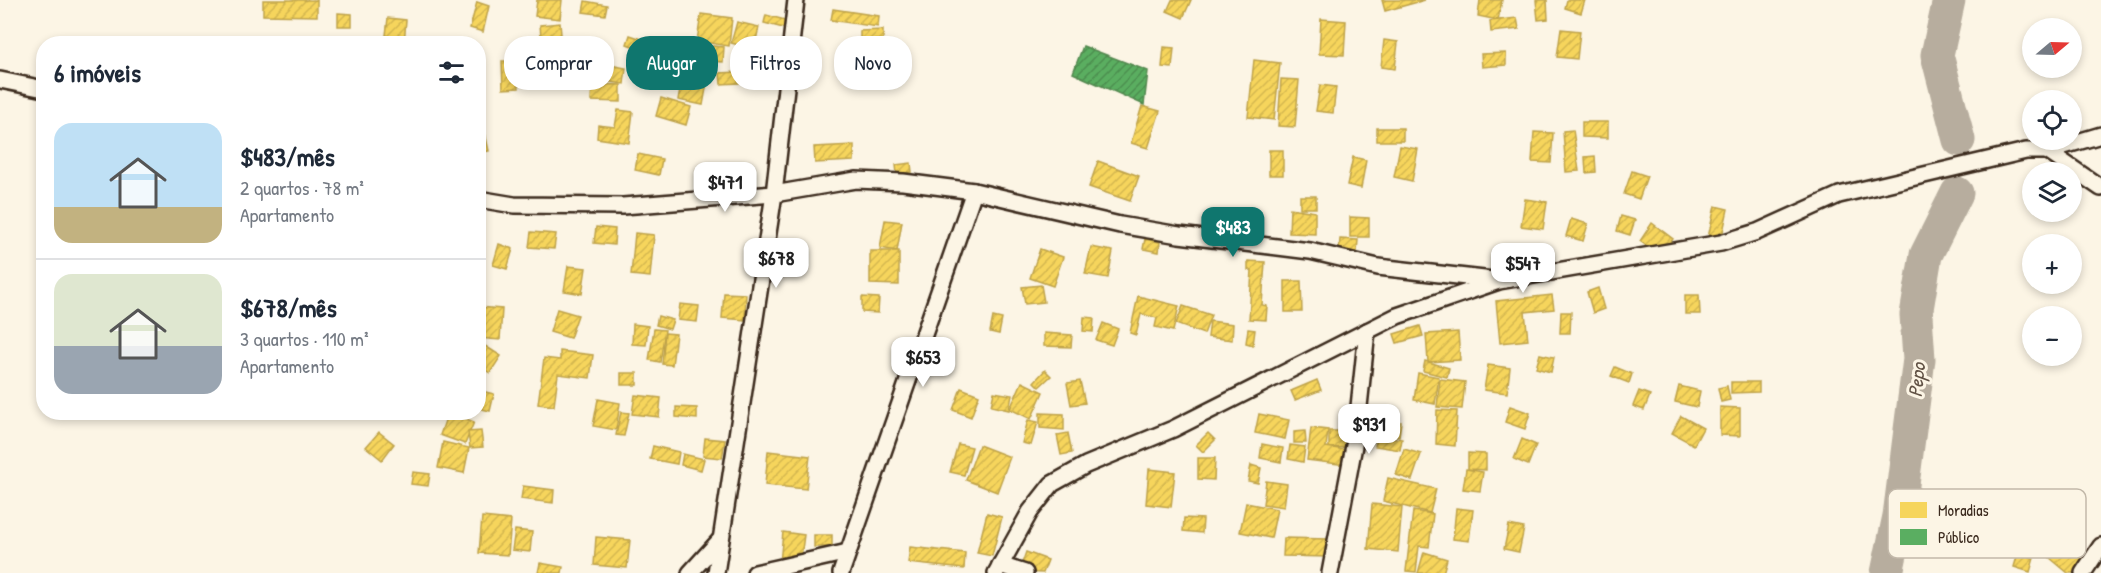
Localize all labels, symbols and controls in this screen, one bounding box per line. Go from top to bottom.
north arrow [2022,18,2082,78]
map controls [2022,18,2082,366]
chip: Comprar [504,36,614,90]
chip: Alugar [626,36,718,90]
chip: Filtros [730,36,822,90]
chip: Novo [834,36,912,90]
text: 6 imóveis [54,55,141,90]
icon: filters [435,56,468,89]
button: locate [2022,90,2082,150]
text: $483/mês [240,139,335,174]
icon: home [102,147,174,219]
pin: $471 [689,162,761,213]
button: layers [2022,162,2082,222]
text: $471 [708,168,742,195]
text: 2 quartos · 78 m² [240,174,364,201]
text: Apartamento [240,201,334,228]
pin: $483 [1197,207,1269,258]
text: $483 [1215,213,1251,240]
button: + [2022,234,2082,294]
pin: $678 [740,238,812,289]
pin: $547 [1487,243,1559,294]
text: $678 [758,244,794,271]
text: $547 [1505,249,1541,276]
text: $678/mês [240,290,337,325]
icon: home [102,298,174,370]
button: − [2022,306,2082,366]
text: 3 quartos · 110 m² [240,325,368,352]
pin: $653 [887,337,959,388]
text: $653 [905,343,941,370]
text: Apartamento [240,352,334,379]
water label: Pepo [1901,360,1932,399]
pin: $931 [1333,404,1405,455]
text: $931 [1352,410,1386,437]
legend [1888,489,2086,558]
text: Moradias [1938,499,1989,521]
text: Público [1938,526,1980,548]

